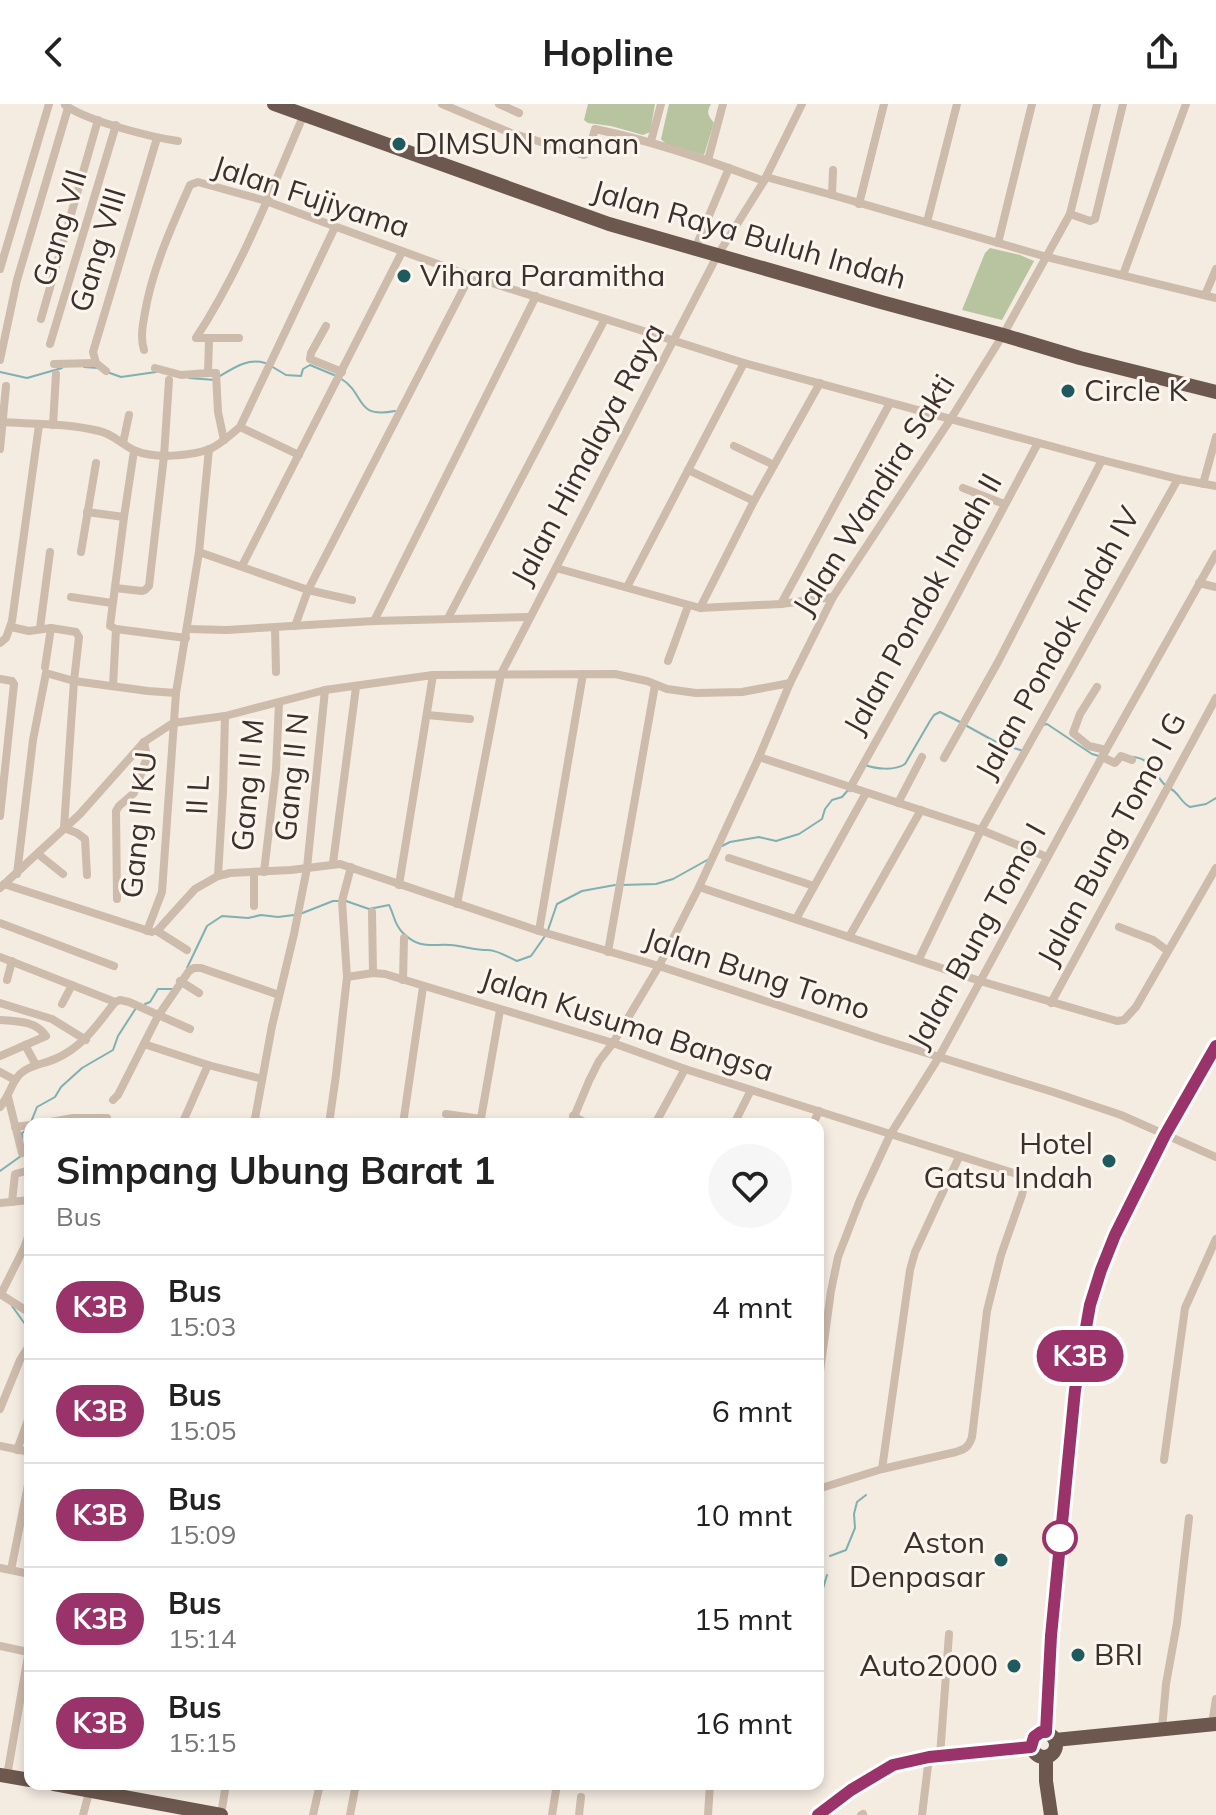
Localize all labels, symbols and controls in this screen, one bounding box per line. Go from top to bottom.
icon: back [32,30,76,74]
text: Hopline [542,30,674,75]
icon: share [1140,30,1184,74]
place label: DIMSUN manan [415,124,639,162]
marker: DIMSUN manan [390,135,408,153]
street label: Jalan Fujiyama [208,146,414,246]
street label: Gang VII [23,165,95,291]
street label: Jalan Raya Buluh Indah [588,171,911,297]
street label: Gang VIII [60,183,134,316]
place label: Vihara Paramitha [420,256,665,294]
marker: Vihara Paramitha [395,267,413,285]
street label: Jalan Himalaya Raya [502,316,672,591]
street label: Jalan Wandira Sakti [784,367,963,622]
place label: Circle K [1084,371,1188,409]
marker: Circle K [1059,382,1077,400]
street label: Jalan Pondok Indah II [835,466,1010,741]
street label: Jalan Pondok Indah IV [966,499,1148,785]
street label: Jalan Bung Tomo I G [1028,705,1194,972]
street label: Gang II N [265,711,317,843]
street label: Gang II M [222,717,272,853]
street label: Gang II KU [111,750,165,900]
street label: II L [177,774,217,816]
street label: Jalan Bung Tomo I [899,816,1054,1055]
street label: Jalan Bung Tomo [639,919,875,1028]
street label: Jalan Kusuma Bangsa [476,959,779,1089]
place label: Hotel Gatsu Indah [924,1124,1093,1196]
button: heart [708,1144,792,1228]
text: Simpang Ubung Barat 1 [56,1146,496,1194]
marker: Hotel Gatsu Indah [1100,1152,1118,1170]
text: Bus [56,1200,102,1233]
text: Bus [168,1272,222,1310]
text: 4 mnt [712,1288,792,1326]
text: K3B [73,1289,127,1324]
text: 15:03 [168,1310,236,1343]
line badge: K3B [1034,1330,1126,1382]
text: K3B [1053,1338,1107,1373]
text: Bus [168,1376,222,1414]
text: 6 mnt [712,1392,792,1430]
text: K3B [73,1393,127,1428]
text: 15:05 [168,1414,236,1447]
text: Bus [168,1480,222,1518]
text: 10 mnt [694,1496,792,1534]
text: K3B [73,1497,127,1532]
text: 15:09 [168,1518,236,1551]
unlabelled marker [1043,1521,1077,1555]
place label: Aston Denpasar [849,1523,985,1595]
marker: Aston Denpasar [992,1551,1010,1569]
text: Bus [168,1584,222,1622]
text: 15 mnt [694,1600,792,1638]
text: K3B [73,1601,127,1636]
text: 15:14 [168,1622,236,1655]
place label: BRI [1094,1635,1143,1673]
place label: Auto2000 [859,1646,998,1684]
marker: BRI [1069,1646,1087,1664]
marker: Auto2000 [1005,1657,1023,1675]
text: Bus [168,1688,222,1726]
text: 16 mnt [694,1704,792,1742]
text: K3B [73,1705,127,1740]
text: 15:15 [168,1726,236,1759]

